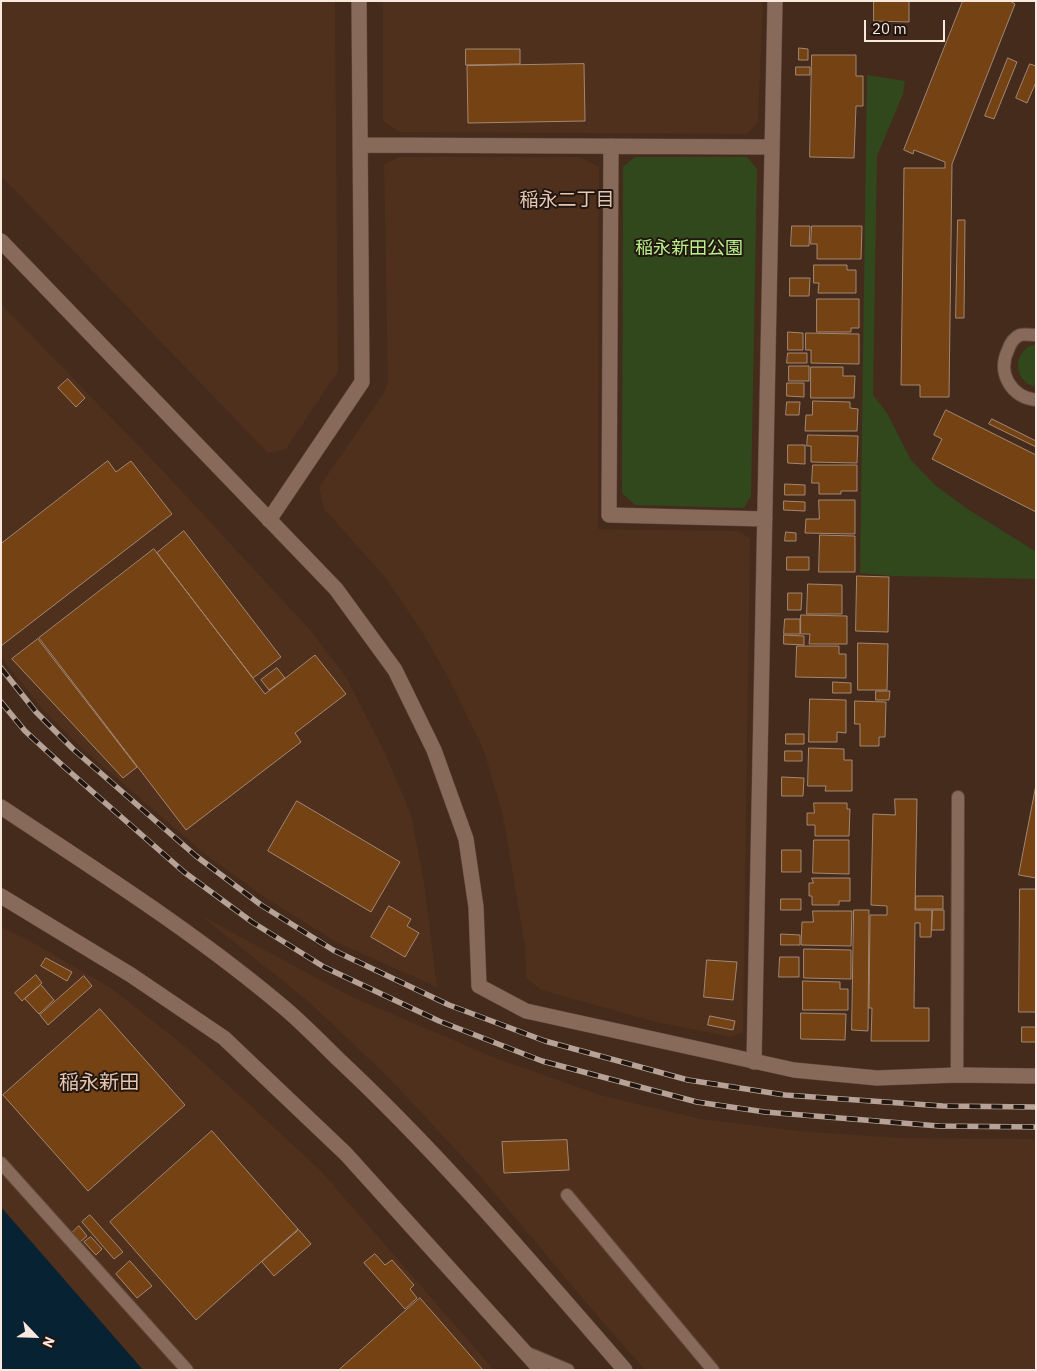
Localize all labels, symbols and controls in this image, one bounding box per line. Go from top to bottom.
scale bar [867,10,948,42]
text: 20 m [872,19,907,38]
district label: 稲永二丁目 [520,190,614,212]
park label: 稲永新田公園 [635,238,743,260]
district label: 稲永新田 [59,1071,139,1095]
north arrow [10,1311,60,1361]
text: N [38,1334,59,1350]

